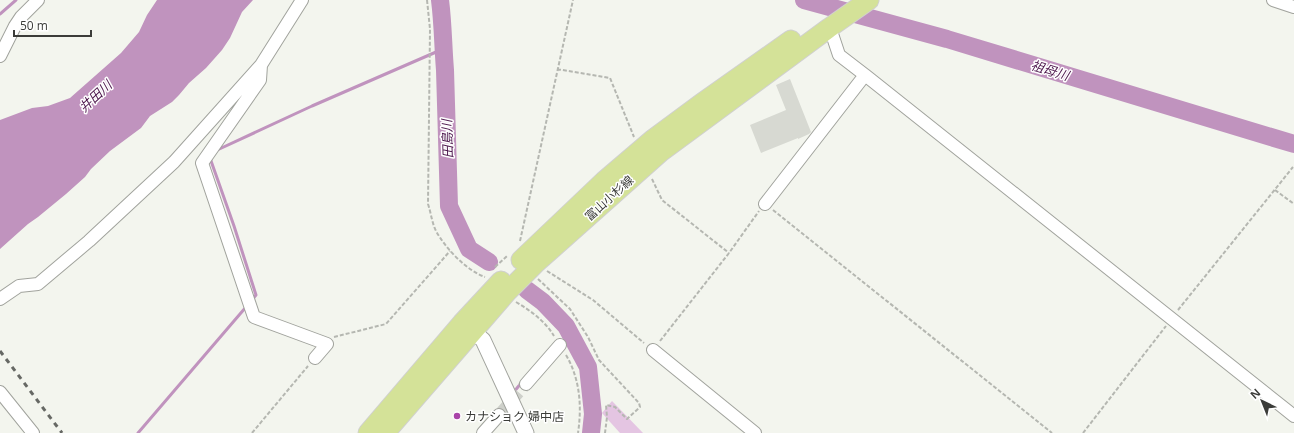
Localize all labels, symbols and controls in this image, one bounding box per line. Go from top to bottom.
scale bar [14,12,91,38]
text: 50 m [20,17,48,34]
water label: 祖母川 [1029,56,1073,85]
water label: 井田川 [75,75,117,116]
water label: 田島川 [437,117,457,159]
street label: 富山小杉線 [581,172,637,224]
north arrow [1242,381,1282,421]
text: N [1246,385,1263,402]
place label: カナショク 婦中店 [465,408,564,425]
marker: カナショク 婦中店 [452,411,462,421]

